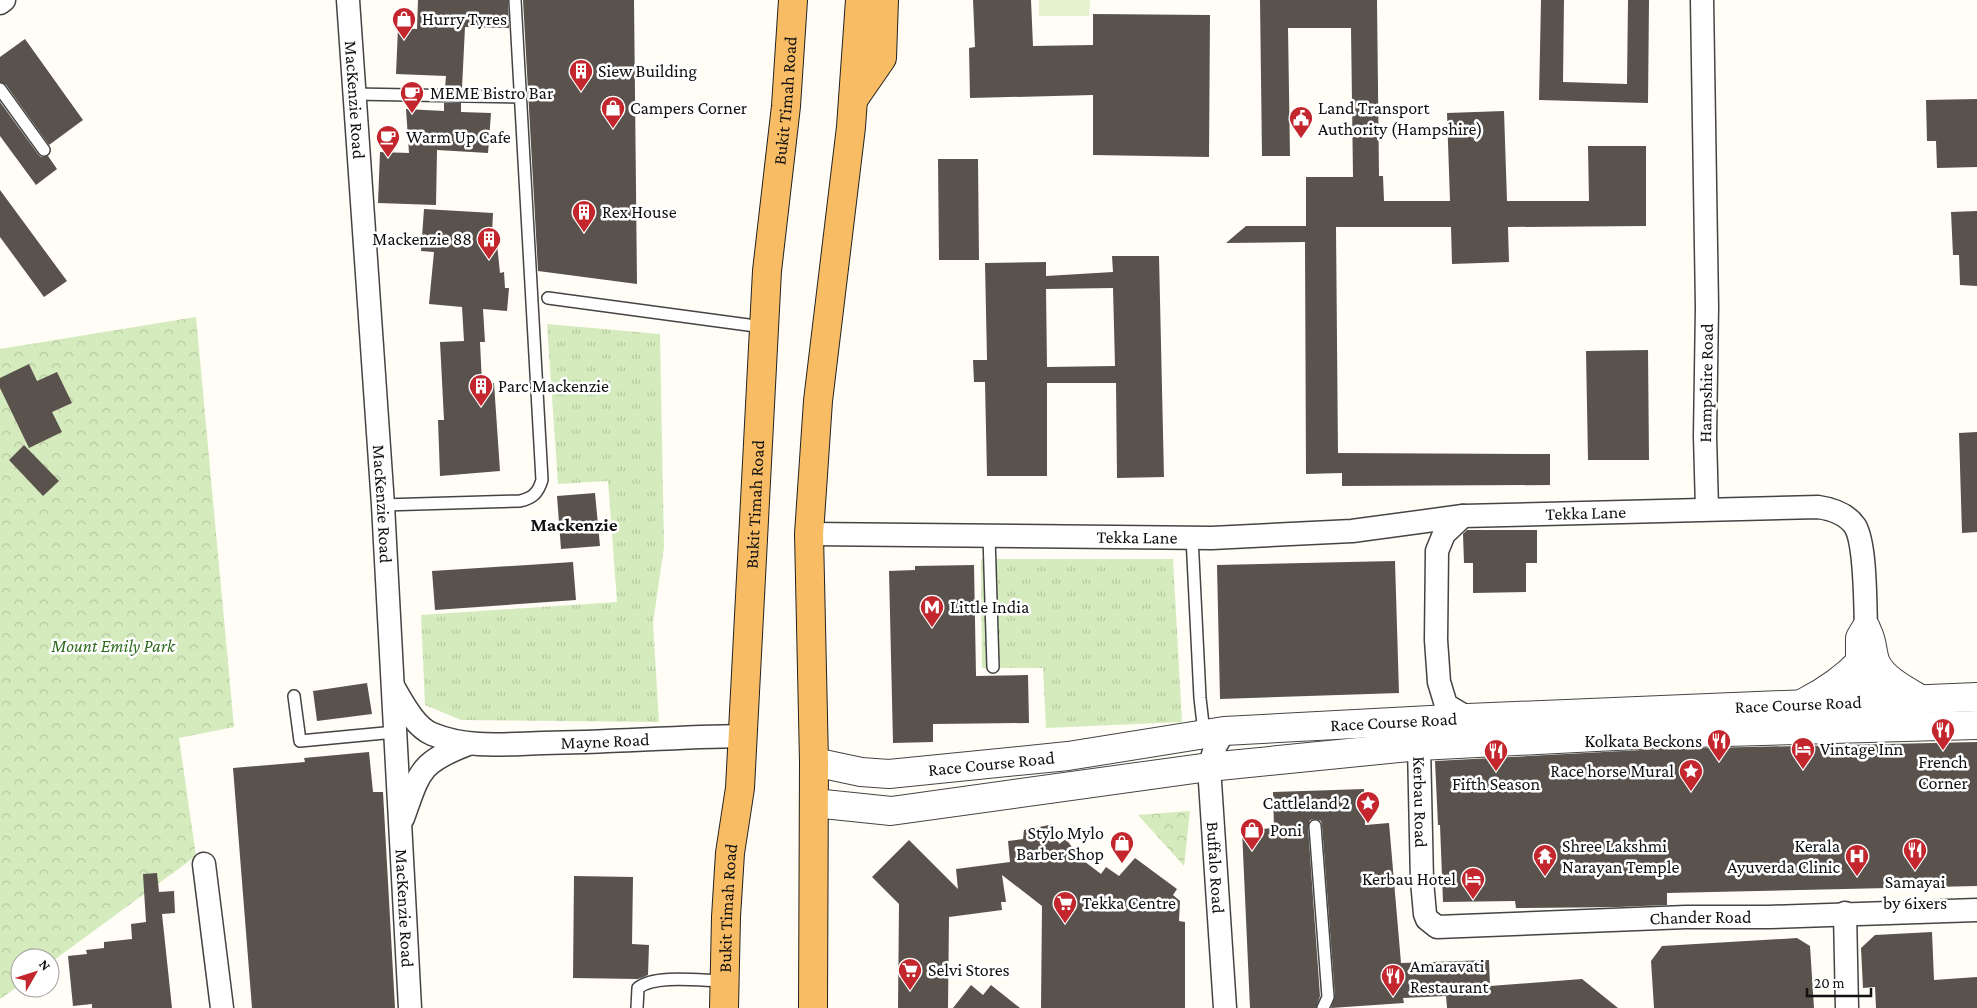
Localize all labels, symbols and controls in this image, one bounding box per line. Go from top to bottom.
shop icon: Hurry Tyres [391,6,417,40]
place label: Hurry Tyres [422,9,507,29]
street label: Bukit Timah Road [769,35,801,166]
street label: MacKenzie Road [341,40,369,160]
building icon: Siew Building [568,58,594,92]
place label: Siew Building [598,61,697,81]
cafe icon: MEME Bistro Bar [399,80,425,114]
place label: MEME Bistro Bar [430,83,554,103]
shop icon: Campers Corner [600,95,626,129]
place label: Campers Corner [630,98,748,118]
place label: Land Transport Authority (Hampshire) [1318,98,1483,140]
public building icon: Land Transport Authority (Hampshire) [1288,105,1314,139]
cafe icon: Warm Up Cafe [375,124,401,158]
place label: Warm Up Cafe [406,127,511,147]
building icon: Rex House [571,199,597,233]
place label: Rex House [602,202,677,222]
building icon: Mackenzie 88 [476,226,502,260]
place label: Mackenzie 88 [372,229,472,249]
street label: Hampshire Road [1695,323,1717,443]
building icon: Parc Mackenzie [468,373,494,407]
place label: Parc Mackenzie [498,376,609,396]
street label: Bukit Timah Road [741,439,768,569]
street label: MacKenzie Road [369,444,396,564]
street label: Tekka Lane [1545,502,1626,524]
district label: Mackenzie [530,514,618,535]
street label: Tekka Lane [1096,527,1178,548]
metro station icon: Little India [919,594,945,628]
place label: Little India [950,597,1029,617]
park label: Mount Emily Park [50,636,176,656]
street label: Race Course Road [1734,692,1863,717]
street label: Race Course Road [1330,709,1458,735]
restaurant icon: French Corner [1930,717,1956,751]
restaurant icon: Kolkata Beckons [1706,728,1732,762]
street label: Mayne Road [560,729,650,753]
place label: Kolkata Beckons [1585,731,1702,751]
hotel icon: Vintage Inn [1790,736,1816,770]
restaurant icon: Fifth Season [1483,738,1509,772]
place label: Vintage Inn [1820,739,1904,759]
street label: Race Course Road [927,747,1056,780]
place label: French Corner [1918,752,1969,793]
street label: Kerbau Road [1409,756,1431,848]
place icon: Race horse Mural [1678,758,1704,792]
place label: Race horse Mural [1550,761,1674,781]
place label: Fifth Season [1452,774,1540,794]
place icon: Cattleland 2 [1355,790,1381,824]
place label: Cattleland 2 [1262,793,1350,813]
shop icon: Poni [1239,817,1265,851]
place label: Poni [1270,820,1302,840]
street label: Buffalo Road [1203,821,1229,915]
place label: Stylo Mylo Barber Shop [1016,823,1104,864]
shop icon: Stylo Mylo Barber Shop [1109,830,1135,864]
place label: Shree Lakshmi Narayan Temple [1562,836,1680,877]
place label: Kerala Ayuverda Clinic [1727,836,1841,877]
restaurant icon: Samayai by 6ixers [1902,837,1928,871]
street label: Bukit Timah Road [715,842,741,973]
temple icon: Shree Lakshmi Narayan Temple [1532,843,1558,877]
hospital icon: Kerala Ayuverda Clinic [1844,843,1870,877]
street label: MacKenzie Road [391,848,418,969]
hotel icon: Kerbau Hotel [1460,866,1486,900]
place label: Kerbau Hotel [1362,869,1456,889]
place label: Samayai by 6ixers [1883,872,1947,913]
supermarket icon: Tekka Centre [1052,890,1078,924]
place label: Tekka Centre [1082,893,1176,913]
street label: Chander Road [1649,907,1752,928]
north arrow [10,948,60,998]
text: N [36,956,55,974]
place label: Amaravati Restaurant [1410,956,1490,997]
supermarket icon: Selvi Stores [897,957,923,991]
place label: Selvi Stores [928,960,1010,980]
restaurant icon: Amaravati Restaurant [1380,963,1406,997]
scale bar [1807,966,1871,998]
text: 20 m [1814,975,1845,991]

